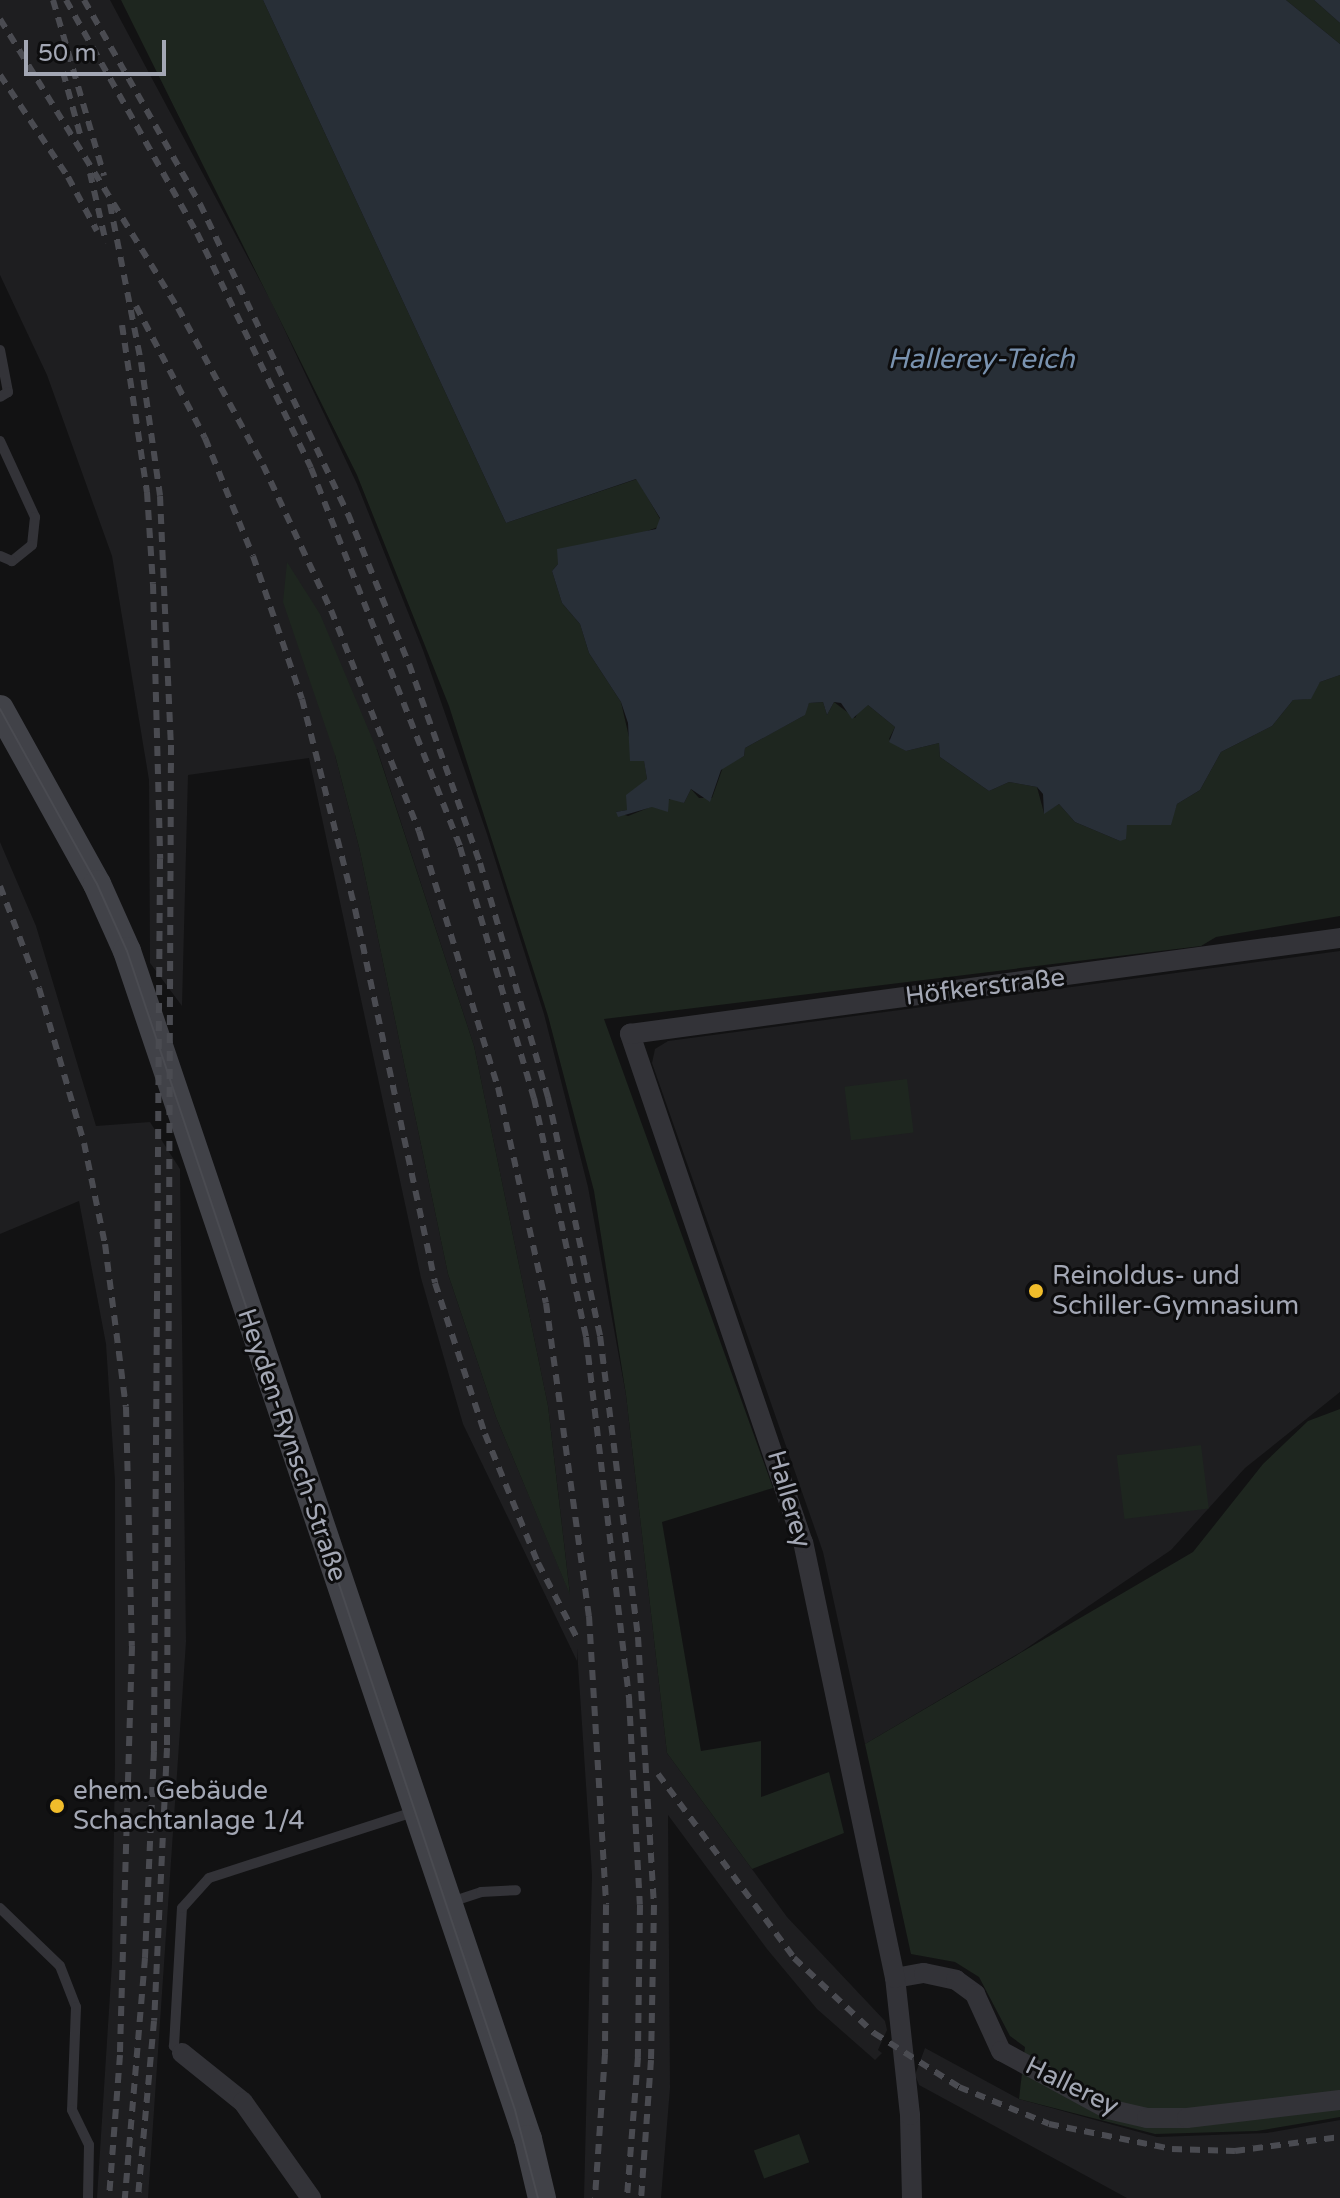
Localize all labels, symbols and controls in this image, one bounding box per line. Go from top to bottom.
scale bar [28,24,170,74]
text: 50 m [38,39,96,68]
water label: Hallerey-Teich [887,342,1075,376]
street label: Höfkerstraße [903,962,1067,1012]
place label: Reinoldus- und Schiller-Gymnasium [1052,1260,1299,1322]
marker: Reinoldus- und Schiller-Gymnasium [1027,1282,1045,1300]
street label: Heyden-Rynsch-Straße [231,1305,353,1585]
street label: Hallerey [760,1447,818,1551]
place label: ehem. Gebäude Schachtanlage 1/4 [73,1775,305,1836]
marker: ehem. Gebäude Schachtanlage 1/4 [48,1797,66,1815]
street label: Hallerey [1020,2050,1124,2122]

